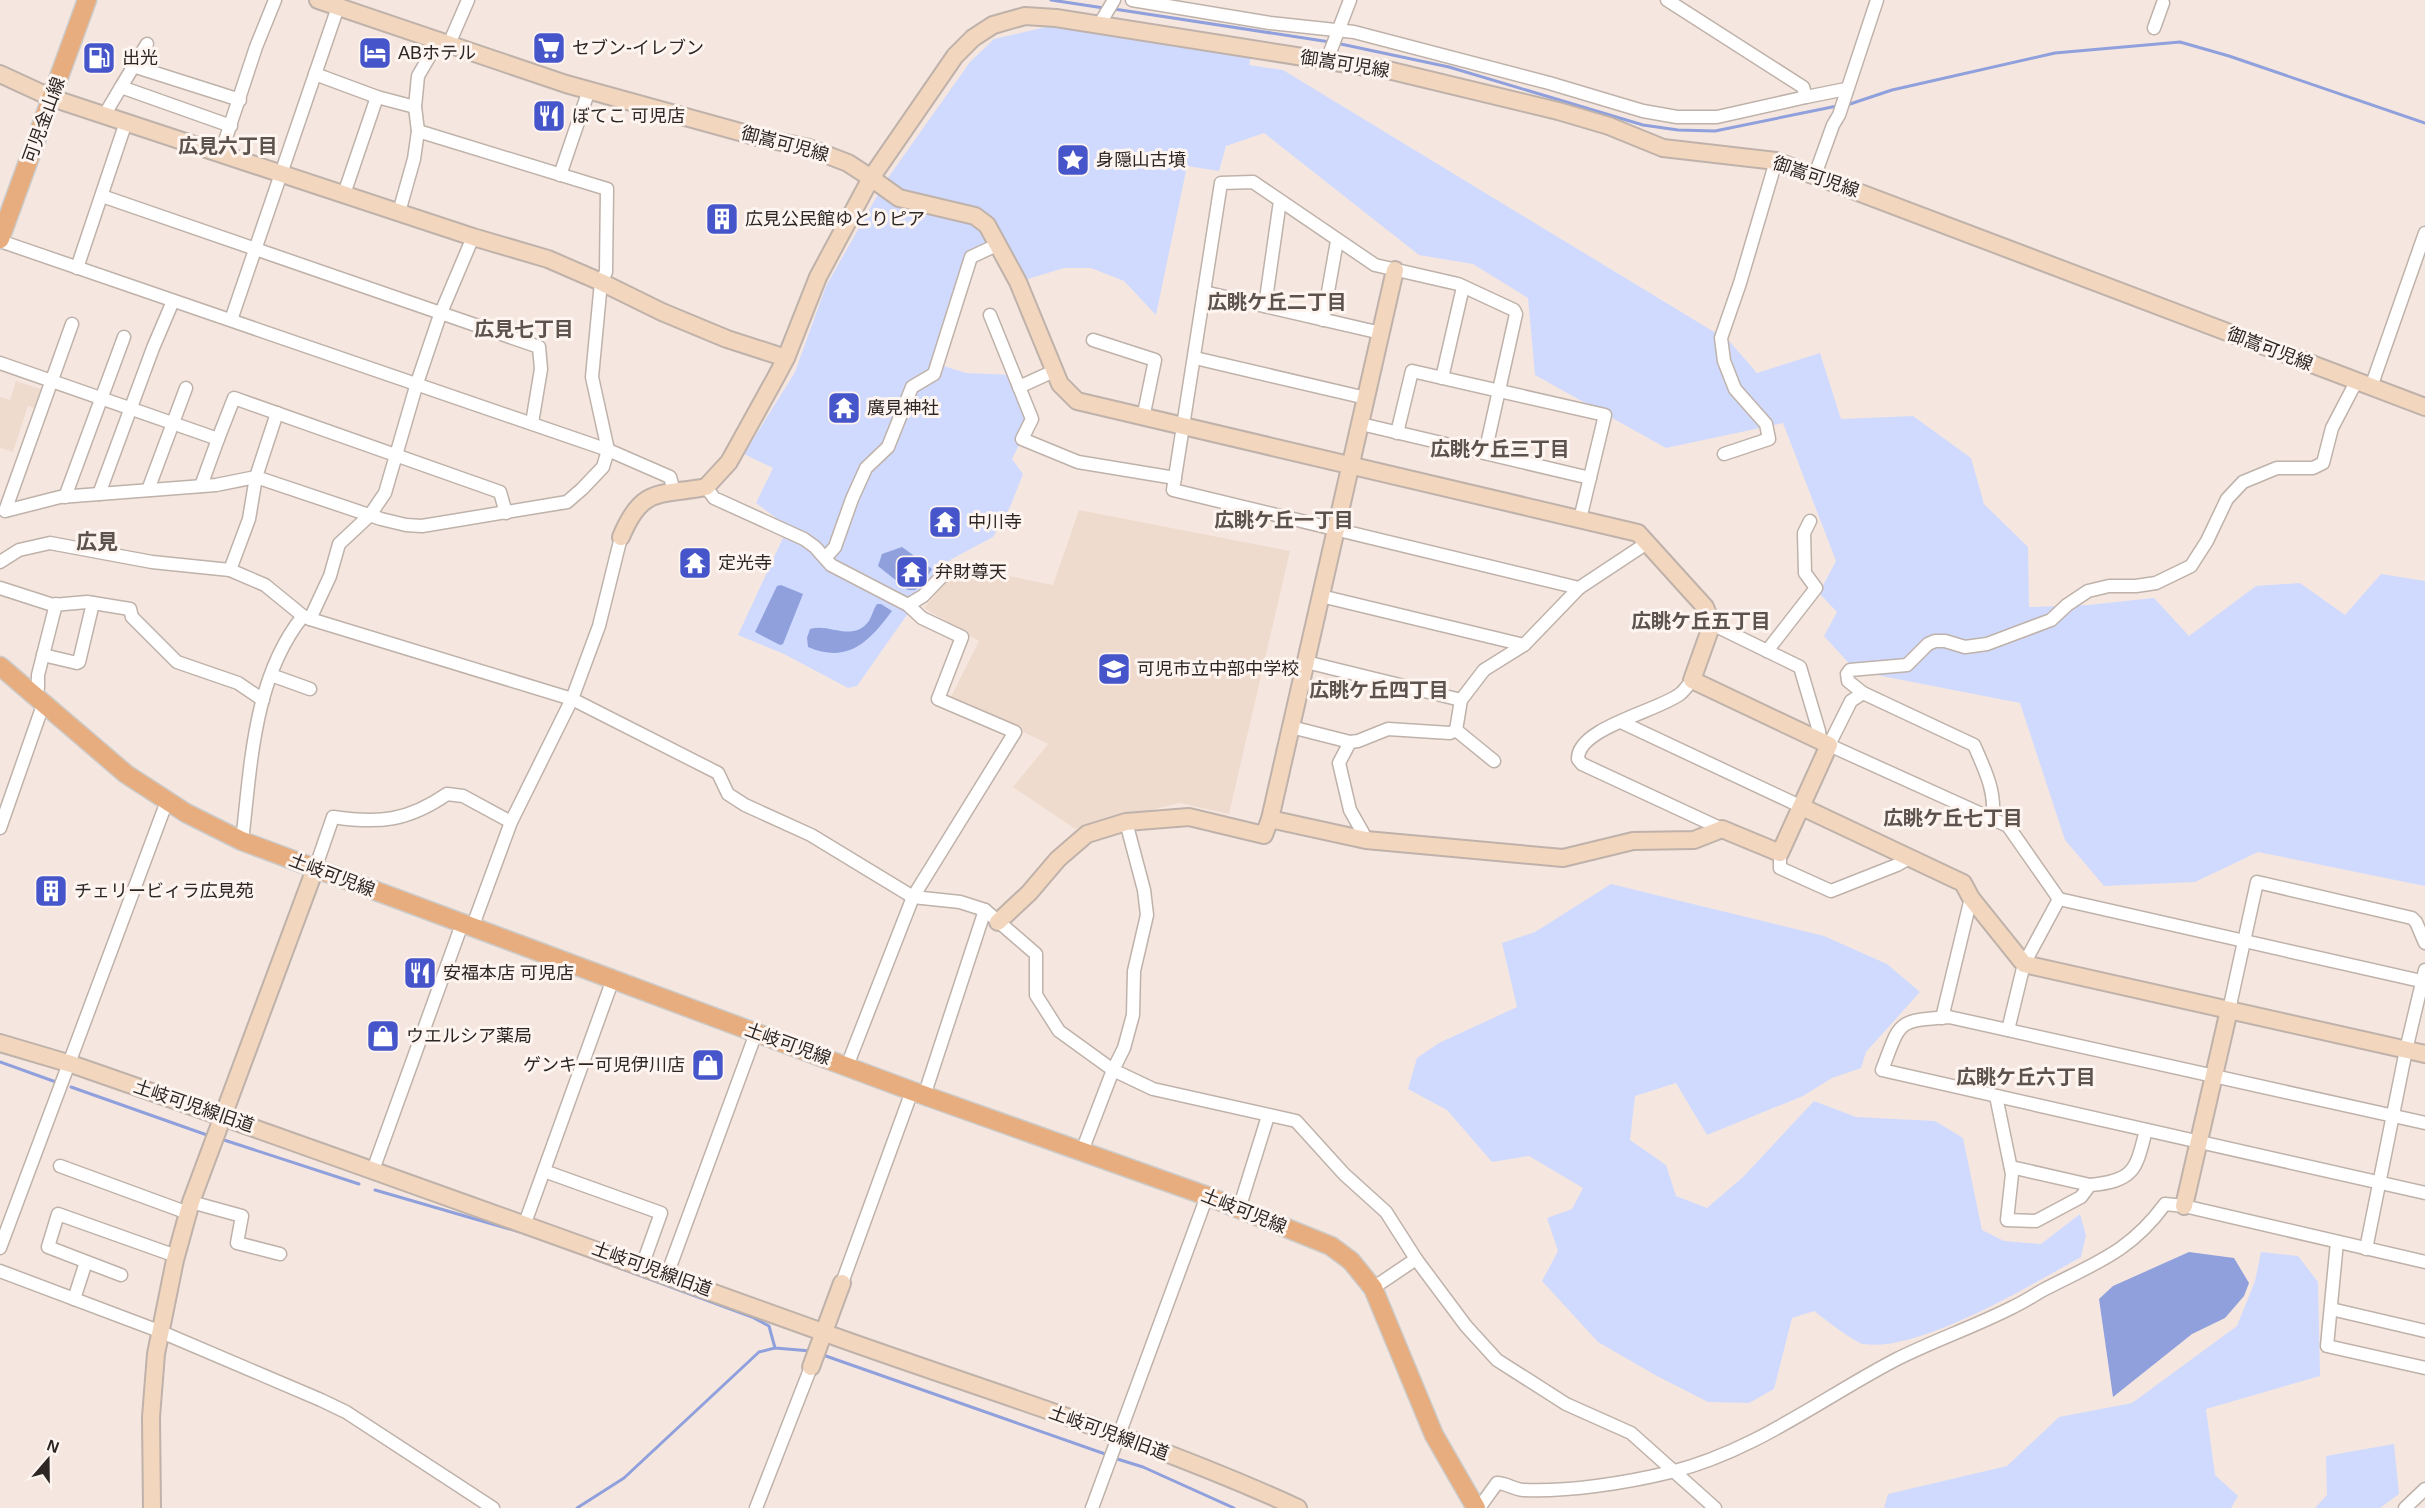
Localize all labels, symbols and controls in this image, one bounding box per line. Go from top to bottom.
supermarket icon: セブン-イレブン [531,30,567,66]
hotel icon: ABホテル [357,35,393,71]
place label: セブン-イレブン [572,38,704,58]
fuel station icon: 出光 [81,40,117,76]
place label: ABホテル [398,43,476,63]
street label: 御嵩可児線 [1299,47,1391,81]
place label: 出光 [122,48,158,68]
street label: 可児金山線 [19,74,69,166]
restaurant icon: ぼてこ 可児店 [531,98,567,134]
place label: ぼてこ 可児店 [572,106,685,126]
street label: 御嵩可児線 [739,123,831,165]
district label: 広見六丁目 [178,135,278,157]
place icon: 身隠山古墳 [1055,142,1091,178]
place label: 身隠山古墳 [1096,150,1186,170]
street label: 御嵩可児線 [1770,153,1862,201]
building icon: 広見公民館ゆとりピア [704,201,740,237]
place label: 広見公民館ゆとりピア [745,209,925,229]
district label: 広眺ケ丘二丁目 [1207,291,1347,313]
district label: 広見七丁目 [474,318,574,340]
street label: 御嵩可児線 [2224,324,2316,374]
temple icon: 廣見神社 [826,390,862,426]
place label: 廣見神社 [867,398,939,418]
district label: 広眺ケ丘三丁目 [1430,438,1570,460]
temple icon: 中川寺 [927,504,963,540]
district label: 広眺ケ丘一丁目 [1214,509,1354,531]
place label: 中川寺 [968,512,1022,532]
district label: 広見 [76,530,118,553]
temple icon: 定光寺 [677,545,713,581]
place label: 定光寺 [718,553,772,573]
temple icon: 弁財尊天 [894,554,930,590]
place label: 弁財尊天 [935,562,1007,582]
district label: 広眺ケ丘五丁目 [1631,610,1771,632]
school or university icon: 可児市立中部中学校 [1096,651,1132,687]
place label: 可児市立中部中学校 [1137,659,1299,679]
district label: 広眺ケ丘四丁目 [1309,679,1449,701]
district label: 広眺ケ丘七丁目 [1883,807,2023,829]
street label: 土岐可児線 [286,850,378,900]
building icon: チェリービィラ広見苑 [33,873,69,909]
place label: チェリービィラ広見苑 [74,881,254,901]
restaurant icon: 安福本店 可児店 [402,955,438,991]
place label: 安福本店 可児店 [443,963,574,983]
shop icon: ウエルシア薬局 [365,1018,401,1054]
street label: 土岐可児線 [742,1019,834,1069]
place label: ウエルシア薬局 [406,1026,532,1046]
shop icon: ゲンキー可児伊川店 [690,1047,726,1083]
place label: ゲンキー可児伊川店 [523,1055,685,1075]
district label: 広眺ケ丘六丁目 [1956,1066,2096,1088]
street label: 土岐可児線旧道 [131,1076,257,1136]
street label: 土岐可児線 [1199,1185,1289,1237]
street label: 土岐可児線旧道 [589,1238,715,1300]
street label: 土岐可児線旧道 [1046,1402,1172,1464]
north arrow [18,1430,78,1490]
text: N [45,1436,61,1456]

